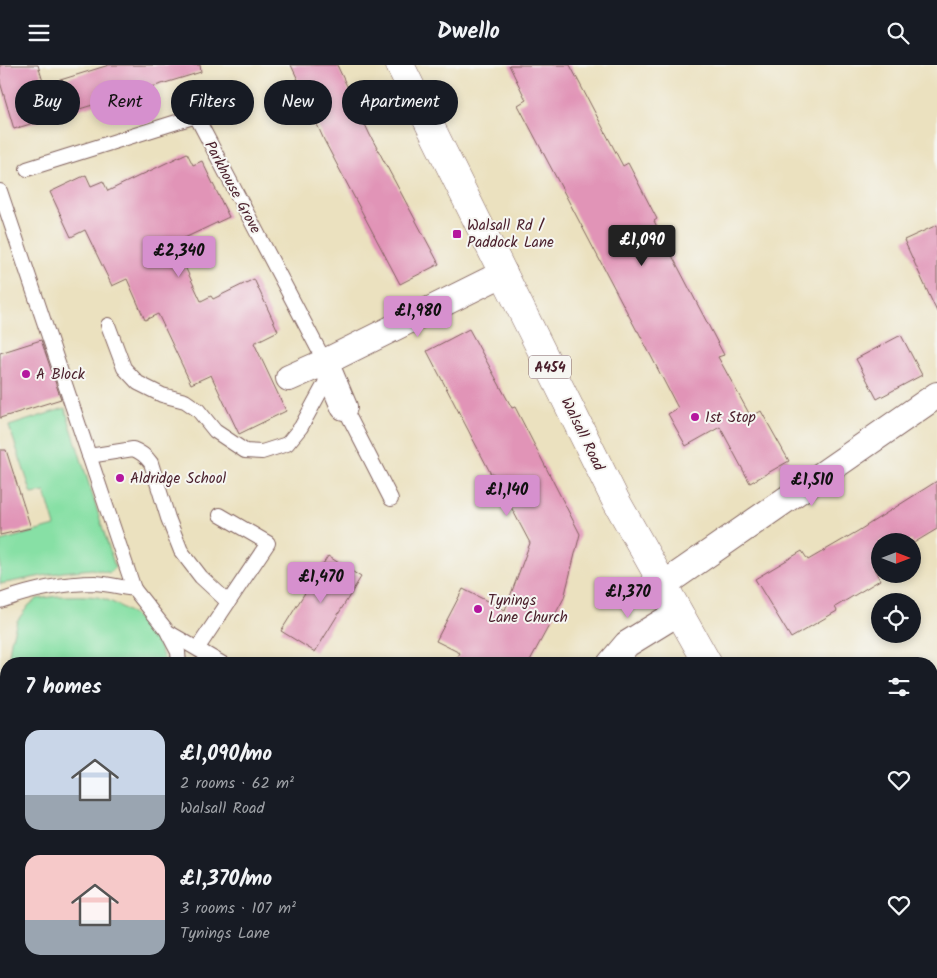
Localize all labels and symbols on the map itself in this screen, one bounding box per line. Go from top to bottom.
street label: Parkhouse Grove [197,137,267,239]
place label: Walsall Rd / Paddock Lane [467,214,554,255]
pin: £1,090 [601,225,683,267]
marker: Walsall Rd / Paddock Lane [451,228,463,240]
pin: £2,340 [138,235,220,278]
pin: £1,980 [377,295,459,338]
road number: A454 [529,355,571,379]
place label: A Block [36,363,86,387]
marker: A Block [20,368,32,380]
street label: Walsall Road [554,394,610,476]
place label: 1st Stop [705,406,756,430]
marker: 1st Stop [689,411,701,423]
pin: £1,510 [771,465,853,507]
place label: Aldridge School [130,467,226,491]
marker: Aldridge School [114,472,126,484]
pin: £1,140 [466,475,548,517]
north arrow [871,533,921,583]
pin: £1,470 [280,561,362,604]
pin: £1,370 [587,577,669,619]
place label: Tynings Lane Church [488,589,568,630]
marker: Tynings Lane Church [472,603,484,615]

